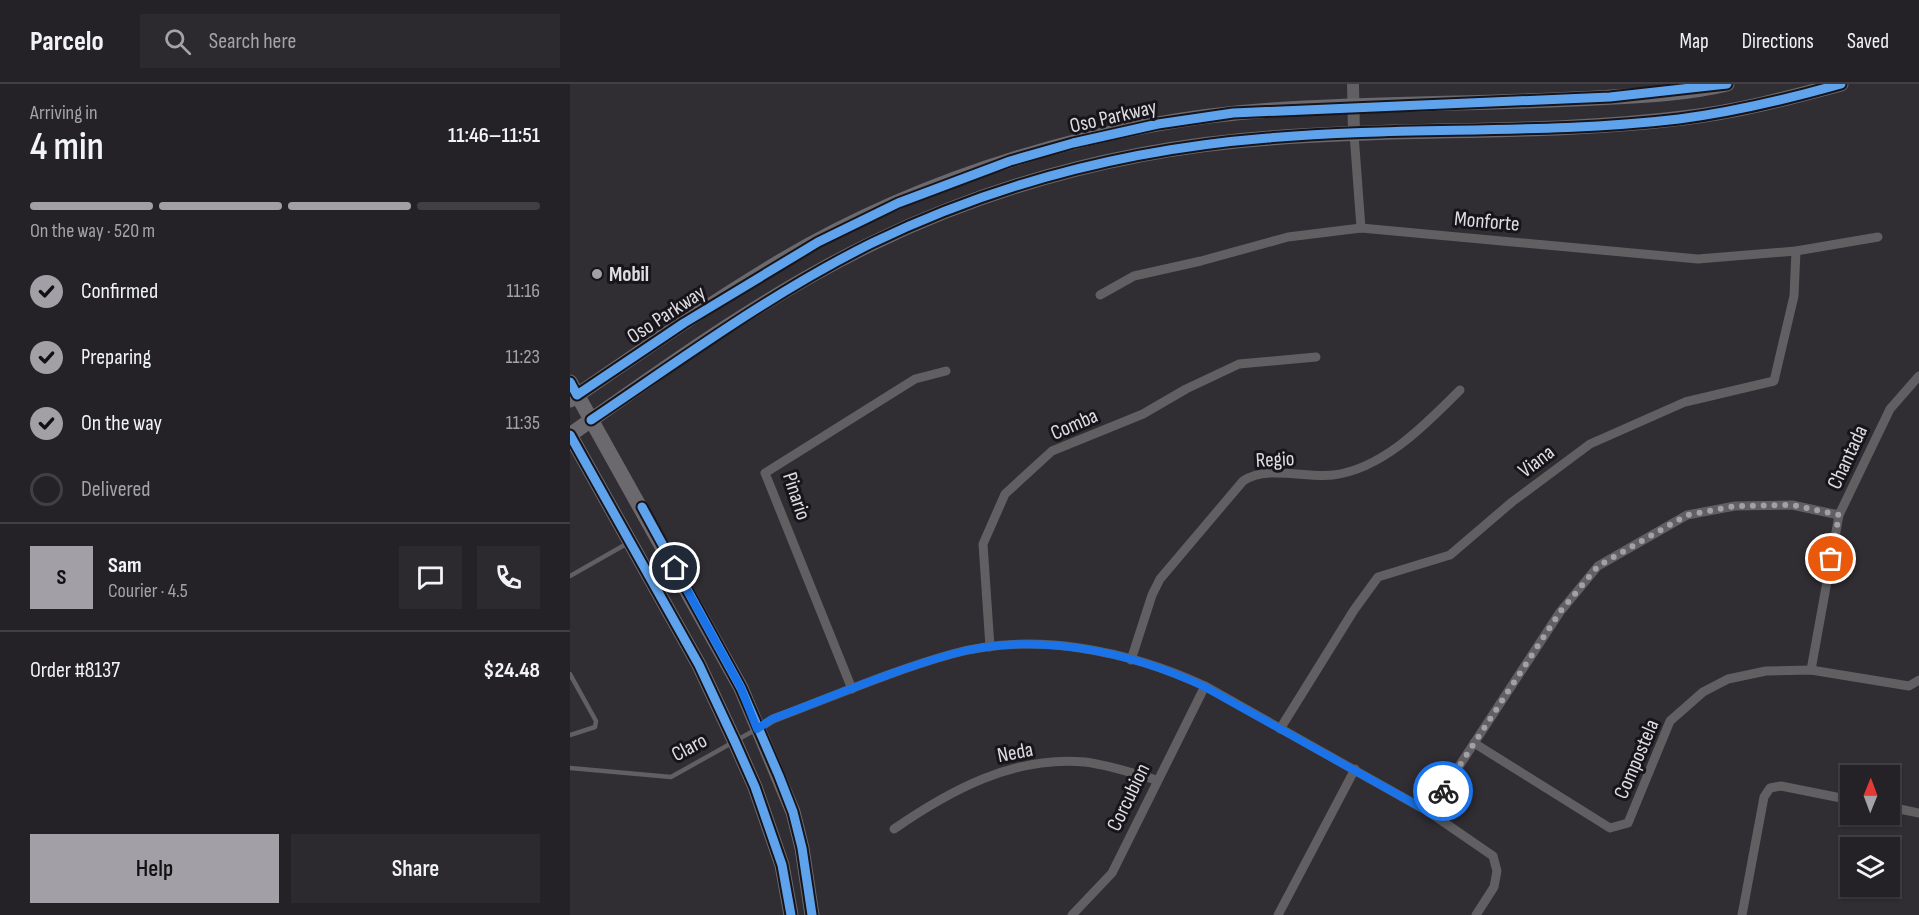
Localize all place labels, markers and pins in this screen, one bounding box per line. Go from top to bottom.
place label: Mobil [609,262,649,287]
marker: Mobil [590,267,604,281]
pin [1805,533,1856,584]
pin [649,542,700,593]

